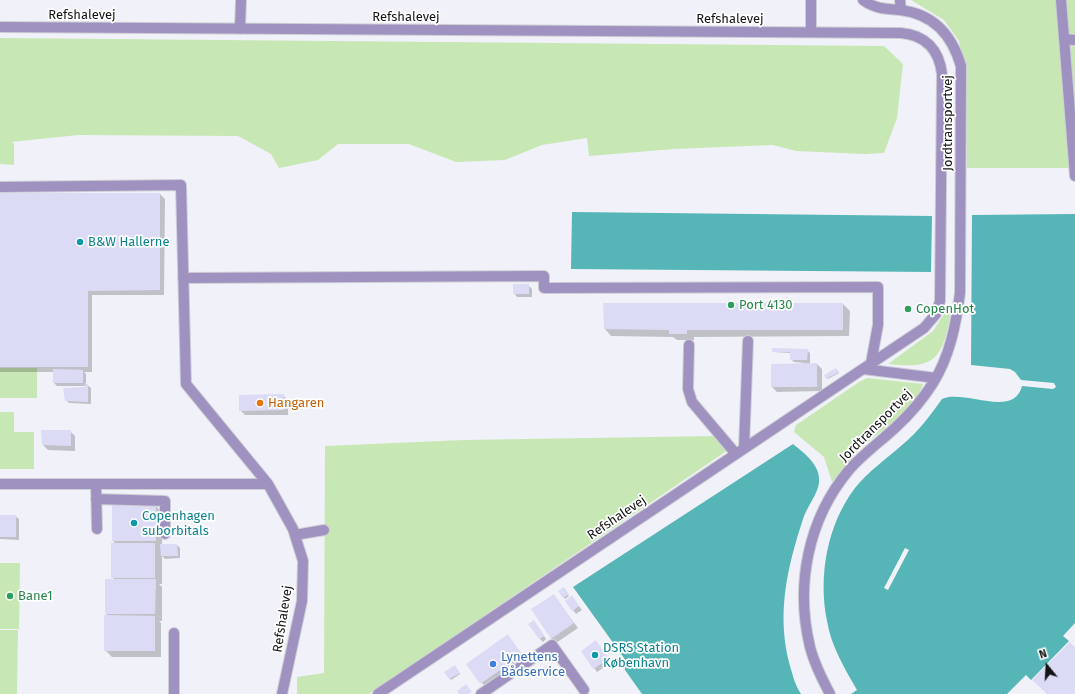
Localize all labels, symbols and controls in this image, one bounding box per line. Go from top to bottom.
street label: Refshalevej [48,7,116,23]
street label: Refshalevej [372,9,440,25]
street label: Refshalevej [696,11,764,27]
street label: Jordtransportvej [940,75,956,171]
place label: B&W Hallerne [88,234,170,250]
marker: B&W Hallerne [75,237,85,247]
place label: Port 4130 [739,297,792,313]
marker: Port 4130 [726,300,736,310]
place label: CopenHot [916,301,974,317]
marker: CopenHot [903,304,913,314]
street label: Jordtransportvej [837,387,915,465]
place label: Hangaren [268,395,324,411]
marker: Hangaren [255,398,265,408]
street label: Refshalevej [585,493,649,543]
place label: Copenhagen suborbitals [142,508,215,539]
marker: Copenhagen suborbitals [129,518,139,528]
street label: Refshalevej [270,584,296,654]
place label: Bane1 [18,588,53,604]
marker: Bane1 [5,591,15,601]
place label: DSRS Station København [603,640,679,671]
north arrow [1027,646,1067,686]
text: N [1038,647,1049,661]
place label: Lynettens Bådservice [501,649,565,680]
marker: DSRS Station København [590,650,600,660]
marker: Lynettens Bådservice [488,659,498,669]

